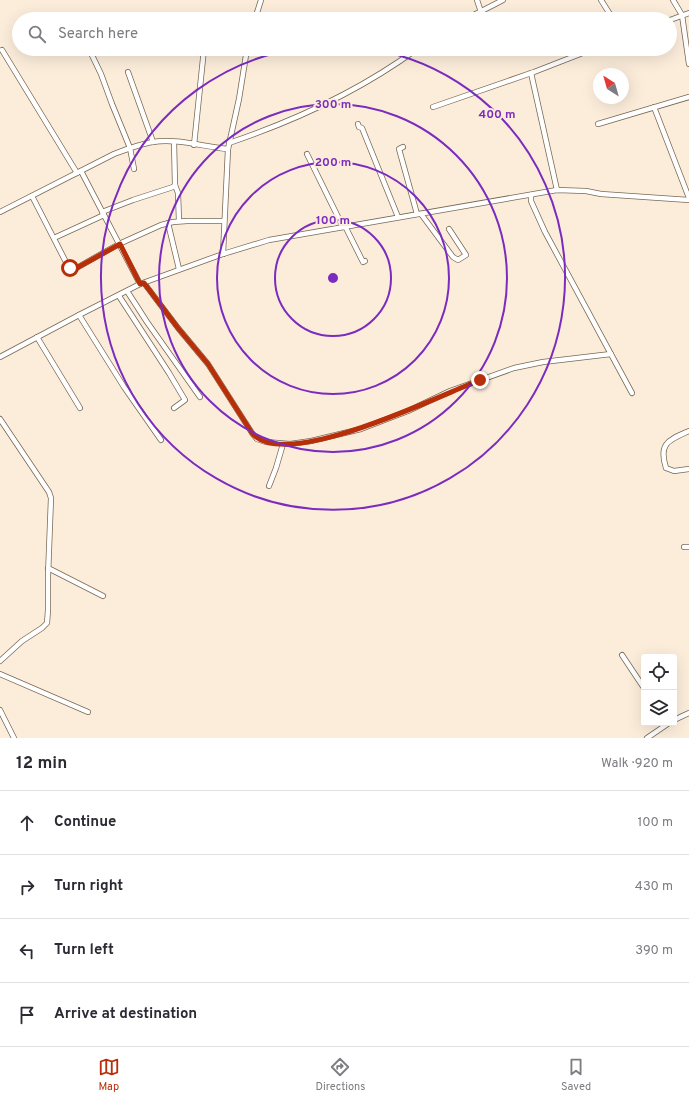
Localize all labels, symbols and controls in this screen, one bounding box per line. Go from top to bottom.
search box [12,12,677,56]
icon: search [26,23,48,45]
text: Search here [58,25,138,44]
north arrow [593,68,629,104]
text: 300 m [315,97,351,113]
text: 400 m [478,107,516,123]
text: 200 m [315,155,351,171]
text: 100 m [316,213,350,229]
route start [61,259,79,277]
centre of rings [326,271,340,285]
route end [471,371,489,389]
map controls [641,654,677,726]
button: locate [641,654,677,690]
button: layers [641,690,677,726]
text: 12 min [16,753,67,775]
text: Walk · 920 m [601,756,673,772]
icon: ahead [16,812,38,834]
text: Continue [54,813,116,832]
text: 100 m [637,815,673,831]
icon: right [16,876,38,898]
text: Turn right [54,877,123,896]
text: 430 m [635,879,673,895]
icon: left [16,940,38,962]
text: Turn left [54,941,114,960]
text: 390 m [635,943,673,959]
icon: arrive [16,1004,38,1026]
text: Arrive at destination [54,1005,197,1024]
tab: Map [98,1056,120,1094]
tab: Directions [315,1056,365,1094]
tab: Saved [561,1056,591,1094]

